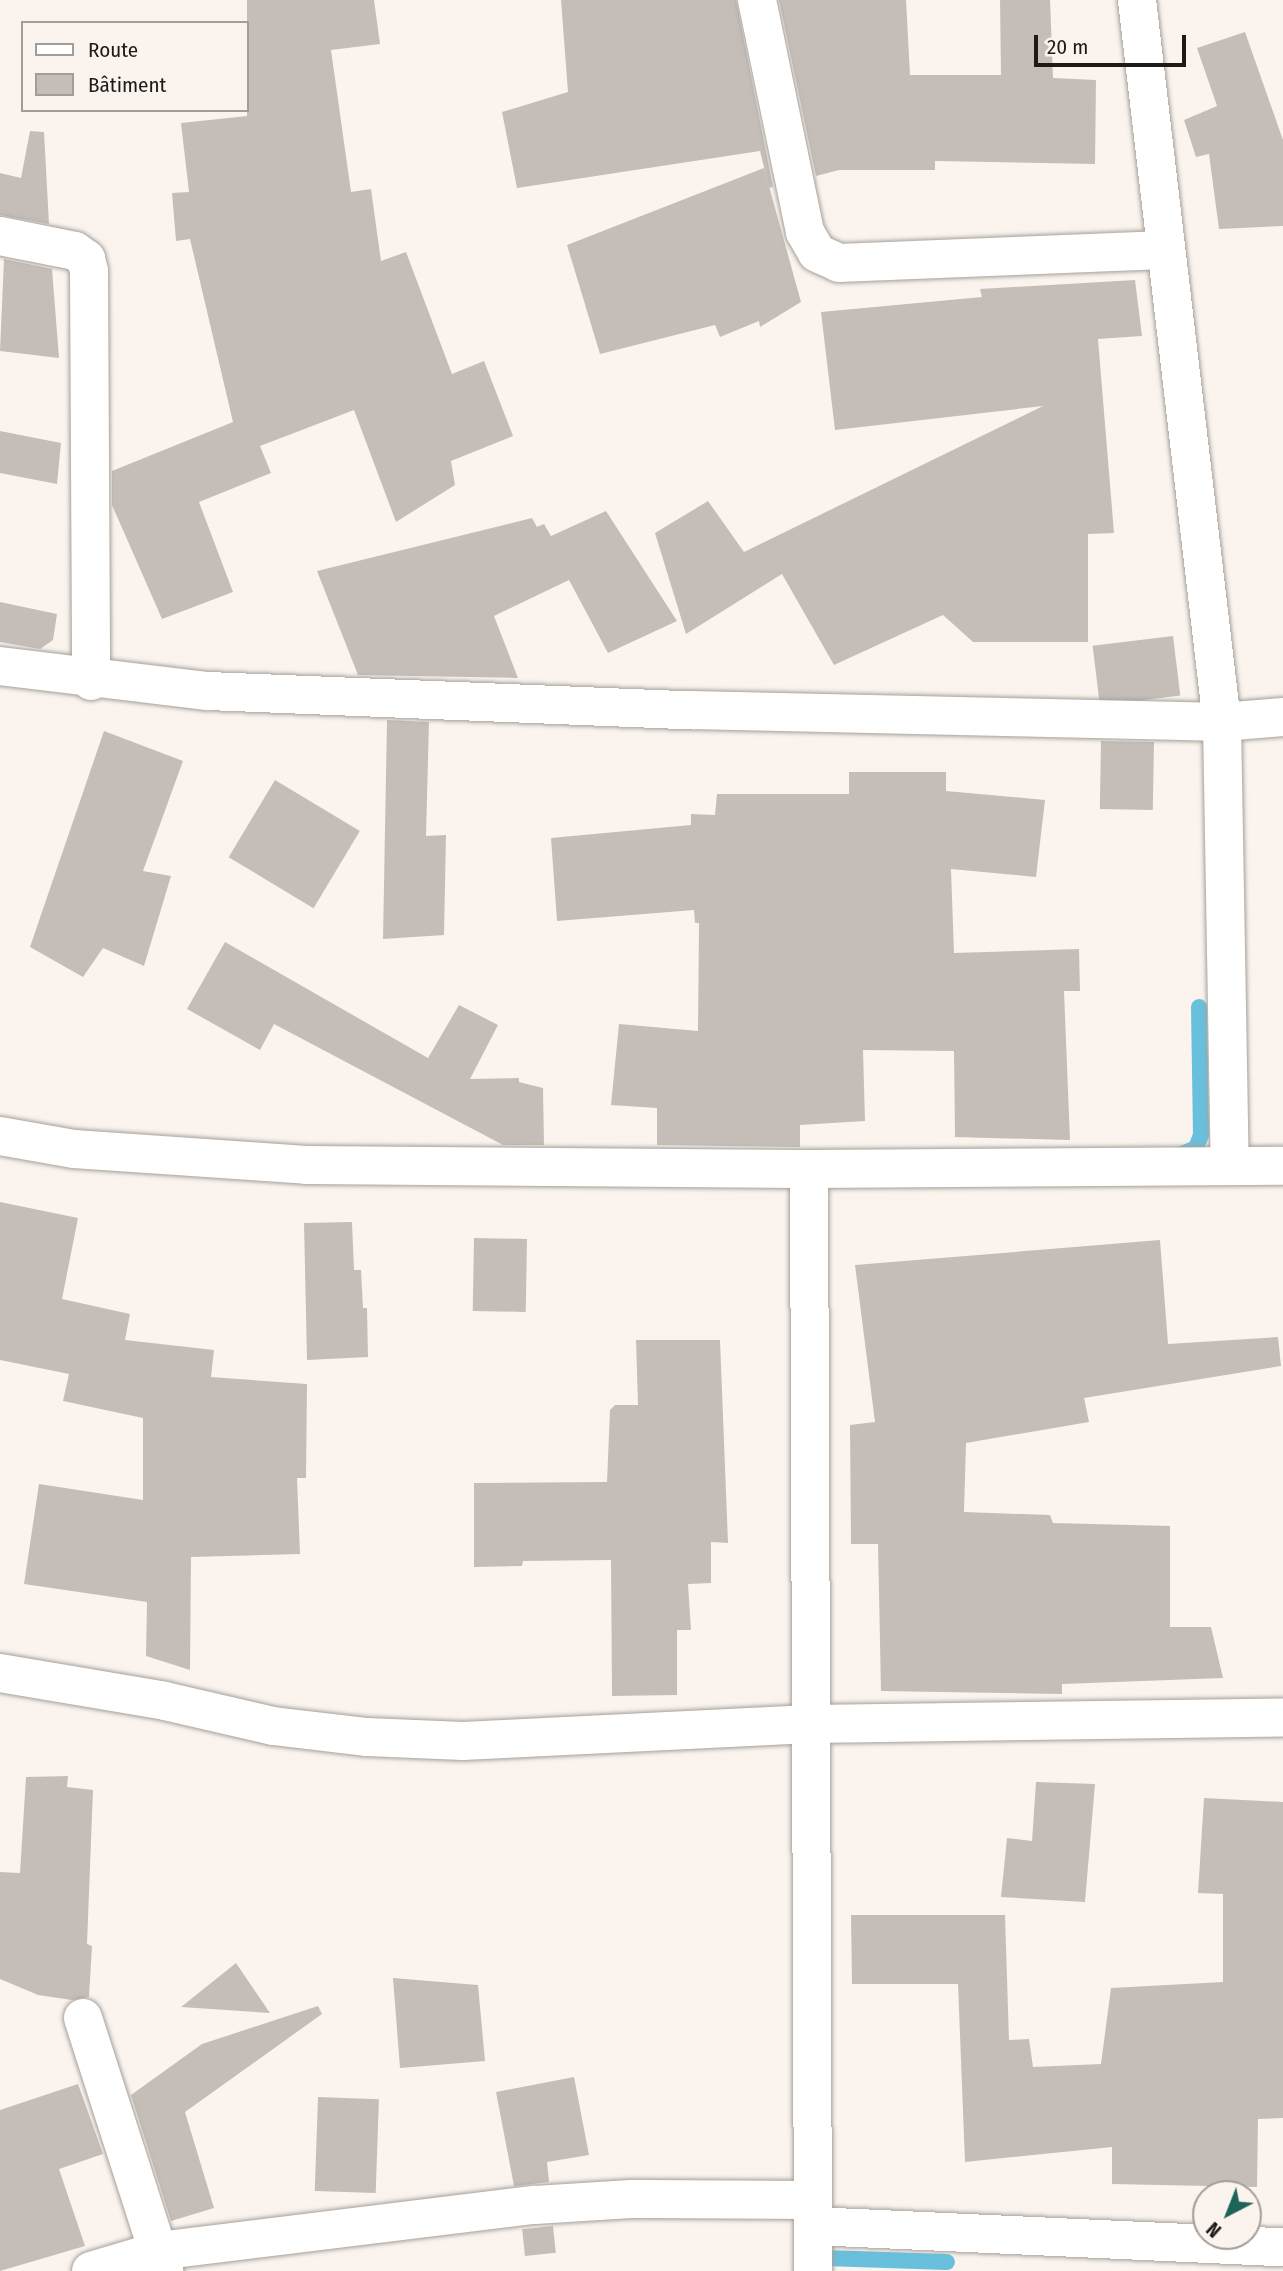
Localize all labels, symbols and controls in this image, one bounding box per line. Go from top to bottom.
legend [21,21,248,112]
scale bar [1038,21,1190,65]
text: 20 m [1047,34,1088,60]
text: Route [88,37,138,63]
text: Bâtiment [88,72,166,98]
north arrow [1192,2180,1262,2250]
text: N [1202,2217,1226,2242]

